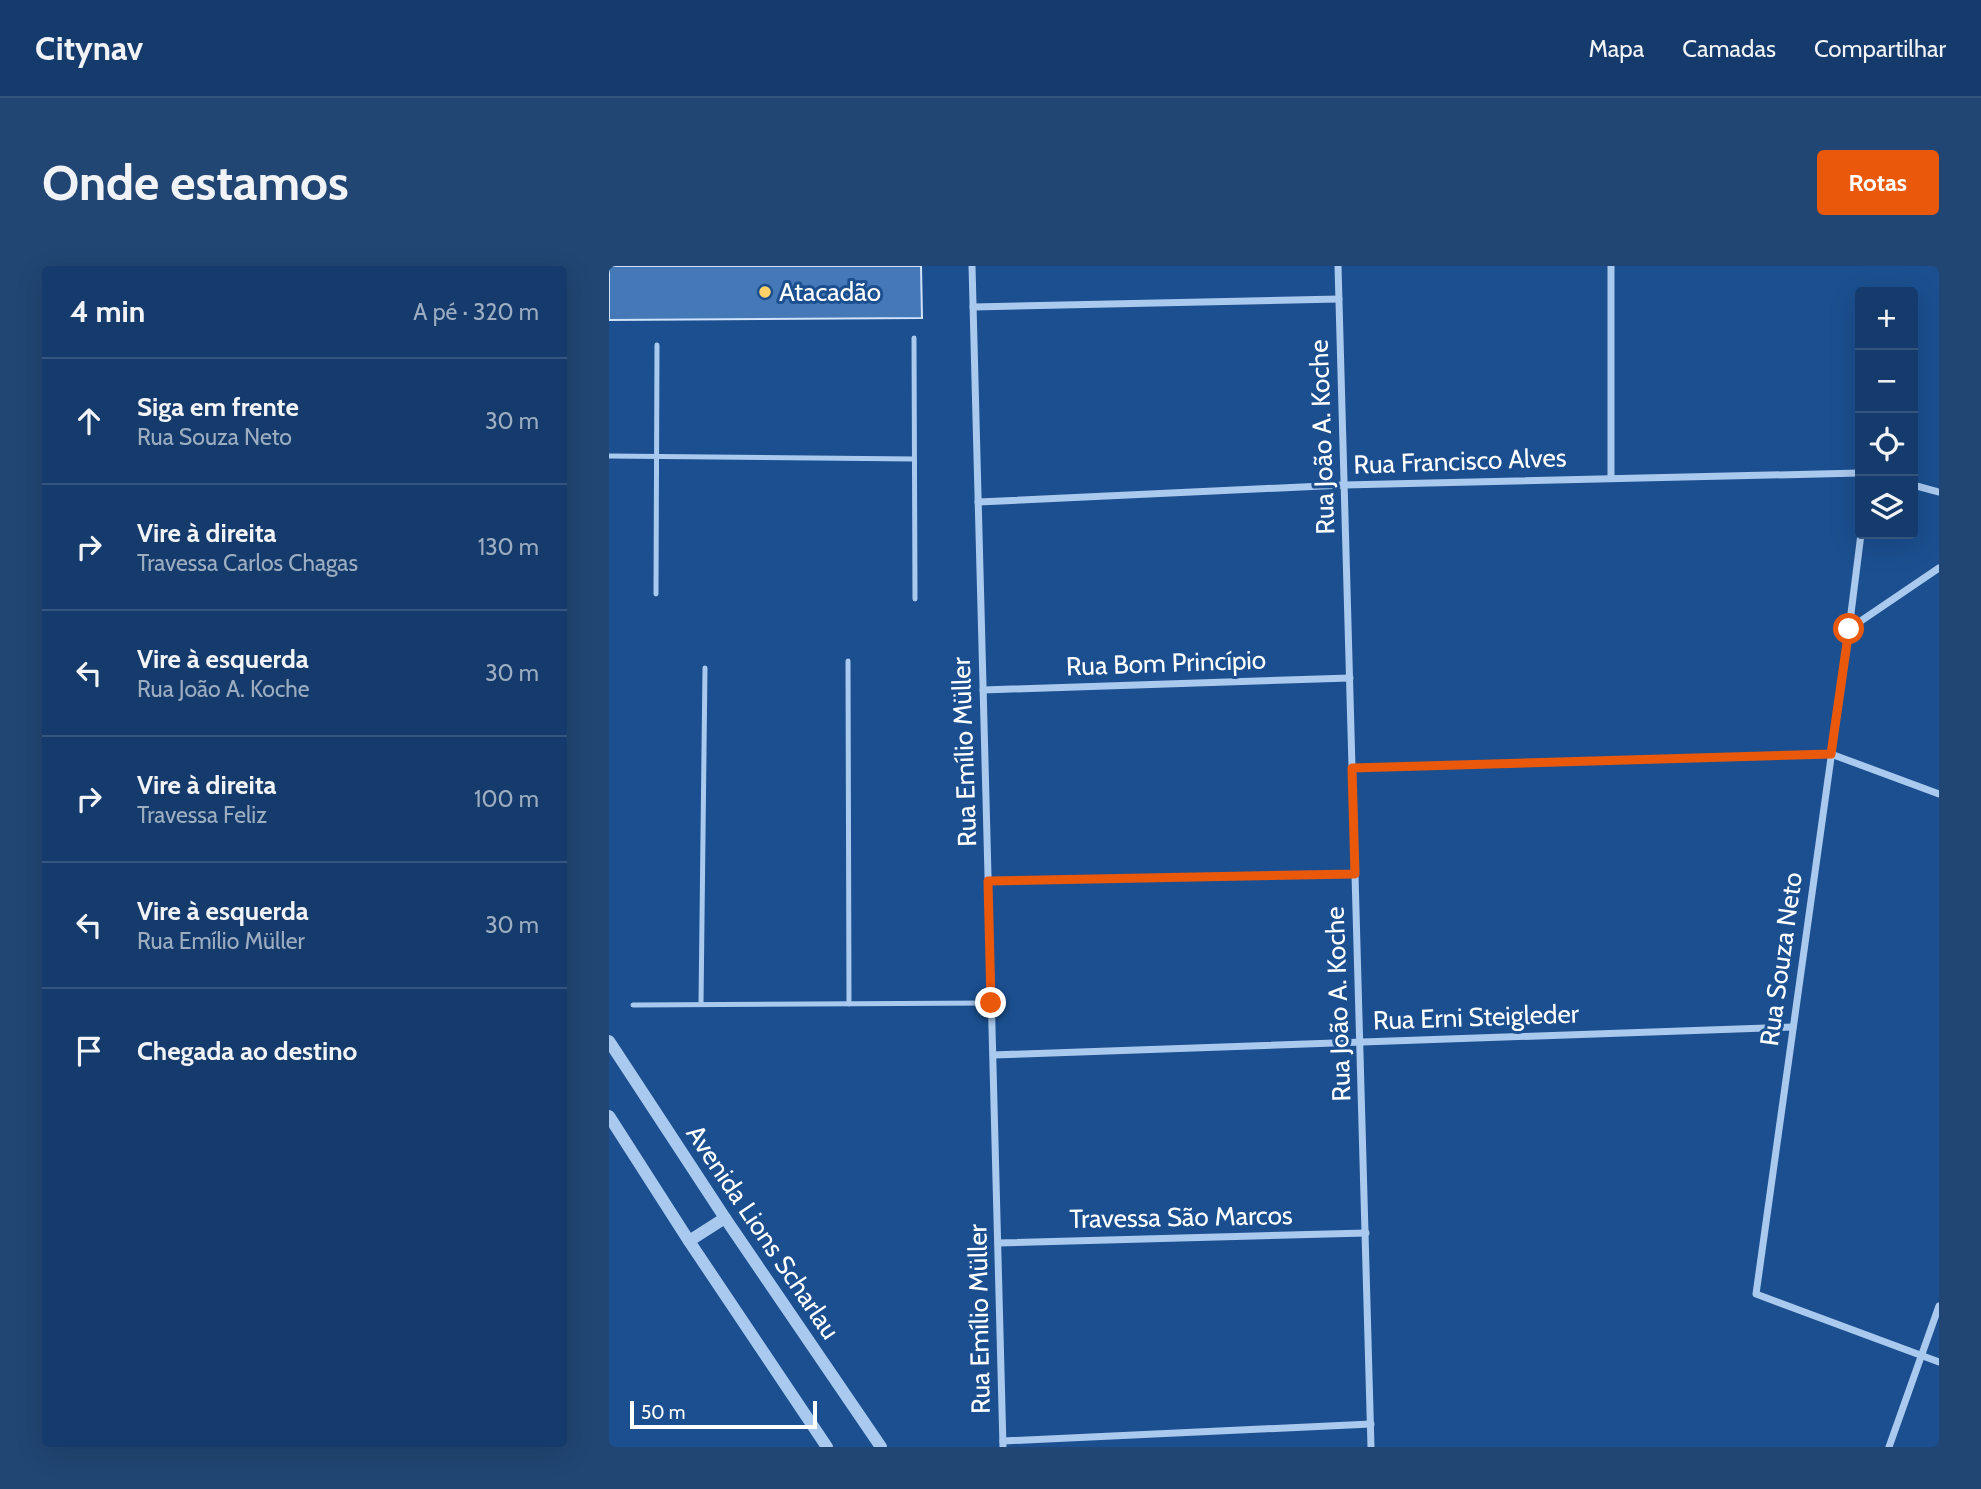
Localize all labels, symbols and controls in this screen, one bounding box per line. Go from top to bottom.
text: Citynav [35,28,143,68]
text: Mapa [1588,34,1644,63]
text: Camadas [1682,34,1776,63]
text: Compartilhar [1814,34,1946,63]
button: Rotas [1817,150,1939,215]
text: Onde estamos [42,153,349,212]
place label: Atacadão [779,276,881,308]
marker: Atacadão [757,284,773,300]
map controls [1855,287,1918,539]
button: + [1855,287,1918,350]
text: 4 min [70,293,145,330]
text: A pé · 320 m [413,298,539,326]
street label: Rua João A. Koche [1303,339,1341,535]
button: − [1855,350,1918,413]
text: Siga em frente [137,391,299,423]
icon: ahead [70,402,108,440]
text: 30 m [485,407,539,435]
button: locate [1855,413,1918,476]
text: Rua Souza Neto [137,423,292,451]
street label: Rua Francisco Alves [1353,441,1567,481]
button: layers [1855,476,1918,539]
text: Vire à direita [137,517,277,549]
icon: right [70,528,108,566]
text: 130 m [478,533,539,561]
text: Travessa Carlos Chagas [137,549,358,577]
route start [1833,613,1864,644]
text: Vire à esquerda [137,643,309,675]
street label: Rua Bom Princípio [1065,644,1267,682]
icon: left [70,654,108,692]
street label: Rua Emílio Müller [945,656,983,847]
text: 30 m [485,659,539,687]
text: Rua João A. Koche [137,675,310,703]
text: Vire à direita [137,769,277,801]
icon: right [70,780,108,818]
text: 100 m [474,785,539,813]
text: Travessa Feliz [137,801,267,829]
street label: Rua Souza Neto [1753,870,1809,1048]
text: Vire à esquerda [137,895,309,927]
icon: left [70,906,108,944]
street label: Rua João A. Koche [1319,906,1357,1102]
text: 30 m [485,911,539,939]
text: Rua Emílio Müller [137,927,305,955]
route end [975,987,1006,1018]
street label: Rua Erni Steigleder [1372,997,1580,1037]
icon: arrive [70,1032,108,1070]
text: Chegada ao destino [137,1035,357,1067]
street label: Avenida Lions Scharlau [679,1119,847,1345]
street label: Travessa São Marcos [1069,1199,1293,1235]
street label: Rua Emílio Müller [961,1223,997,1414]
scale bar [630,1398,817,1430]
text: 50 m [641,1401,685,1424]

